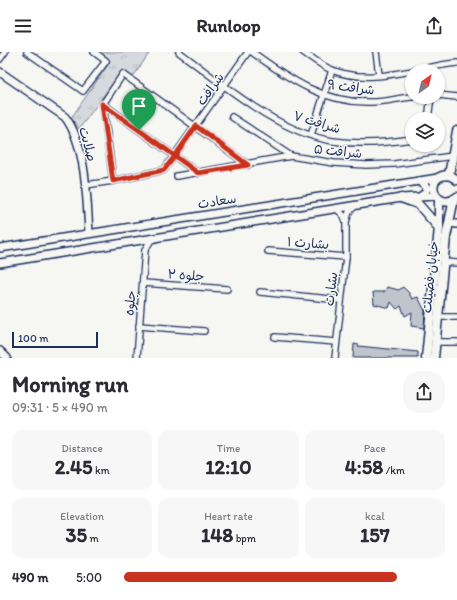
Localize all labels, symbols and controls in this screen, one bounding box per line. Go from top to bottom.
icon: menu [12,15,34,37]
text: Runloop [197,15,260,37]
icon: share [423,15,445,37]
north arrow [405,64,445,104]
map controls [405,64,445,152]
street label: شرافت [193,70,227,108]
street label: شرافت ۹ [327,77,375,97]
pin [122,89,156,130]
icon: arrive [128,95,150,117]
street label: شرافت ۷ [292,108,342,136]
button: layers [405,112,445,152]
street label: صلابت [75,125,100,163]
street label: شرافت ۵ [313,141,363,161]
street label: سعادت [197,191,237,211]
street label: بشارت ۱ [286,234,330,253]
street label: خیابان فضیلت [419,240,442,314]
street label: جلوه ۲ [167,266,205,285]
street label: بشارت [321,271,342,307]
street label: جلوه [121,289,140,317]
scale bar [12,330,98,349]
text: 100 m [18,332,48,345]
text: Morning run [12,371,128,398]
button: share [403,371,445,413]
text: 09:31 · 5 × 490 m [12,400,108,415]
text: Distance [62,442,103,455]
text: Time [217,442,240,455]
text: Pace [364,442,386,455]
text: 2.45 [55,455,93,479]
text: 12:10 [205,455,252,479]
text: 4:58 [345,455,383,479]
text: km [93,464,110,477]
text: /km [383,464,405,477]
text: Elevation [60,510,104,523]
text: Heart rate [204,510,253,523]
text: kcal [365,510,385,523]
text: 35 [66,523,87,547]
text: 148 [201,523,233,547]
text: 157 [360,523,390,547]
text: m [87,532,99,545]
text: bpm [233,532,256,545]
text: 490 m [12,570,48,585]
text: 5:00 [76,570,102,585]

